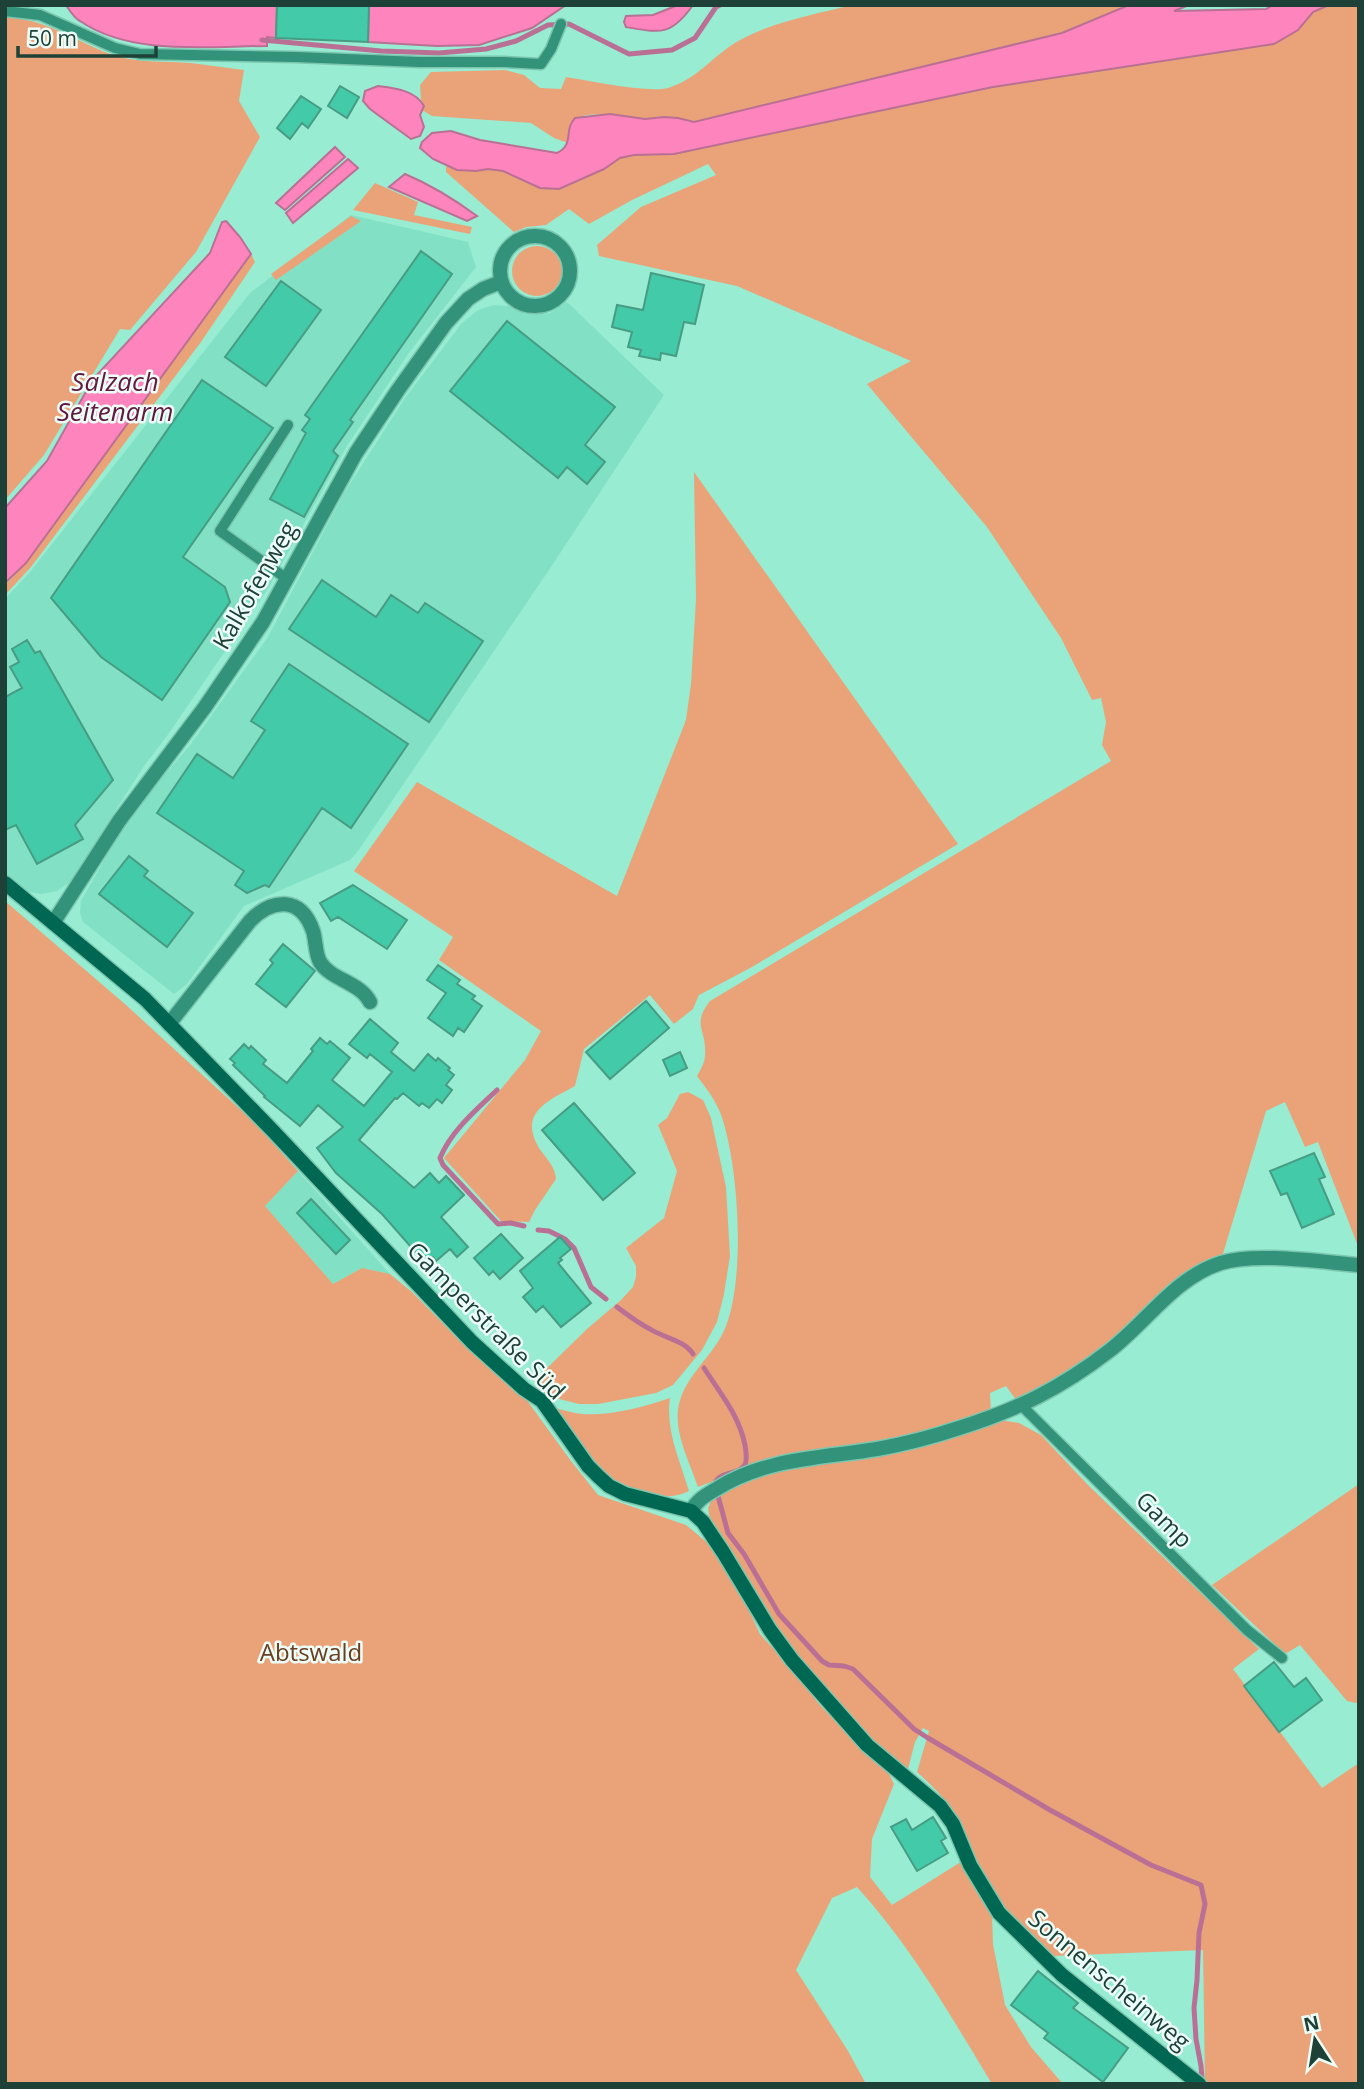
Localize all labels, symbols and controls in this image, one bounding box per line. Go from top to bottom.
scale bar [18,14,156,58]
text: 50 m [28,24,77,52]
water label: Salzach Seitenarm [57,363,173,429]
street label: Kalkofenweg [204,515,304,655]
street label: Gamperstraße Süd [401,1234,573,1406]
street label: Gamp [1129,1483,1201,1555]
park label: Abtswald [260,1635,362,1668]
street label: Sonnenscheinweg [1022,1901,1198,2057]
north arrow [1280,2005,1350,2075]
text: N [1301,2009,1322,2038]

